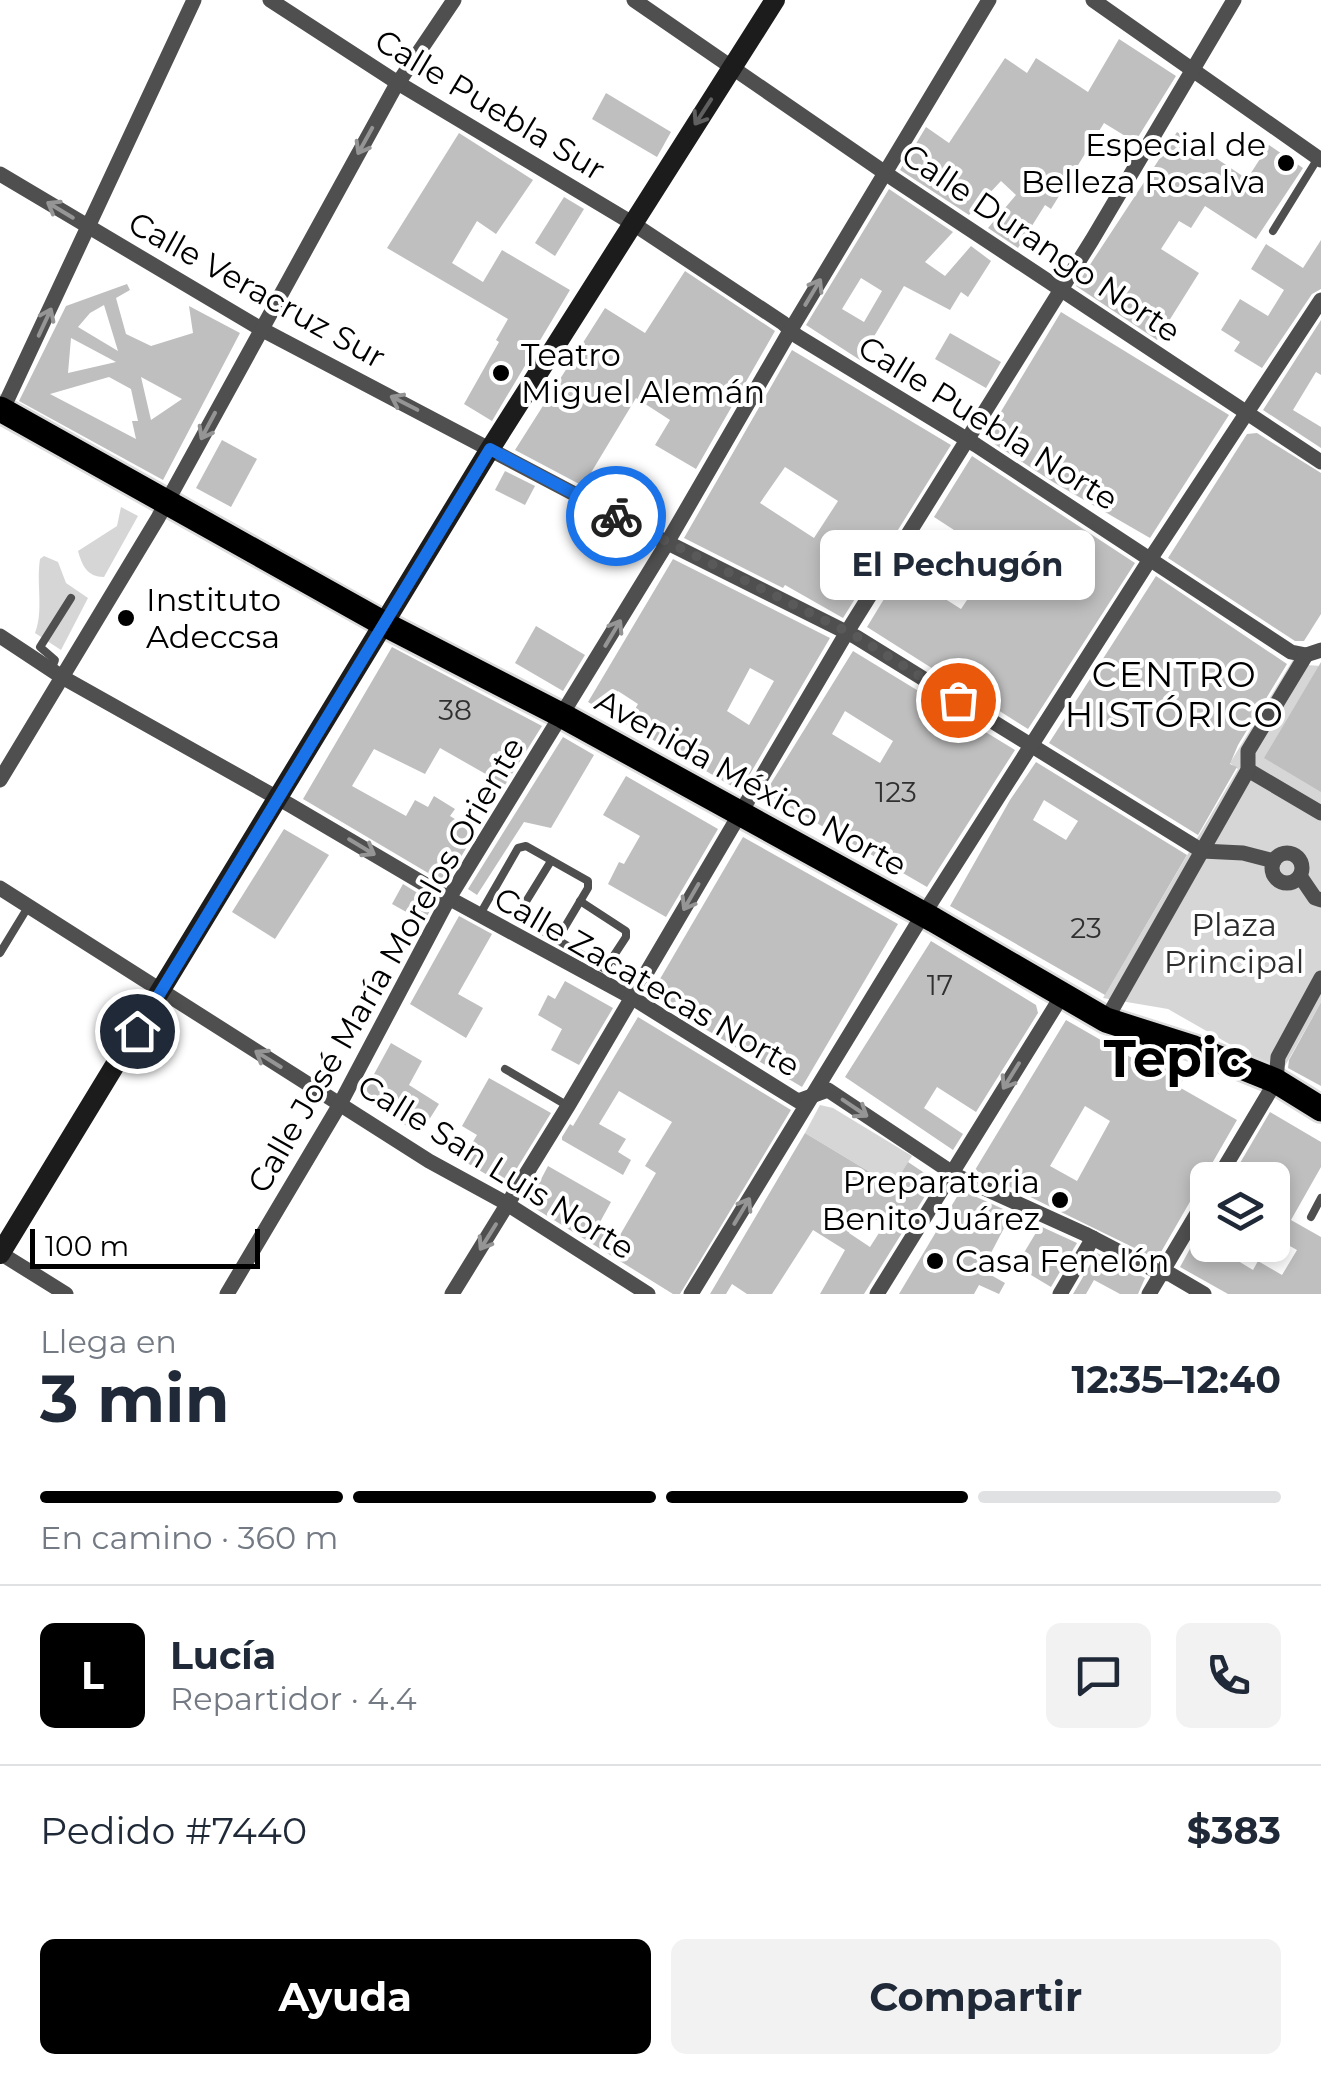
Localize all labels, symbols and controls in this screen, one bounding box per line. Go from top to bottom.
street label: Calle Puebla Sur [368,20,612,189]
one-way arrow [693,97,714,125]
place label: Especial de Belleza Rosalva [1021,125,1266,201]
one-way arrow [354,126,374,156]
street label: Calle Durango Norte [895,135,1188,350]
marker: Especial de Belleza Rosalva [1275,152,1297,174]
one-way arrow [46,200,75,220]
street label: Calle Veracruz Sur [122,203,392,376]
one-way arrow [803,278,823,307]
one-way arrow [36,308,55,338]
street label: Calle Puebla Norte [851,327,1125,518]
place label: Teatro Miguel Alemán [521,335,765,411]
marker: Teatro Miguel Alemán [490,362,512,384]
one-way arrow [390,393,420,412]
one-way arrow [198,411,217,441]
courier [566,466,666,566]
icon: bike [589,489,644,544]
callout: El Pechugón [820,530,1096,600]
text: El Pechugón [852,545,1063,584]
place label: Instituto Adeccsa [146,580,281,656]
marker: Instituto Adeccsa [115,607,137,629]
one-way arrow [603,619,623,648]
district label: CENTRO HISTÓRICO [1065,653,1285,736]
pin [916,658,1001,743]
icon: bag [931,673,986,728]
street label: Avenida México Norte [589,681,914,884]
house number: 38 [438,693,472,727]
street label: Calle José María Morelos Oriente [239,730,532,1199]
house number: 123 [875,775,917,809]
one-way arrow [347,837,376,857]
street label: Calle Zacatecas Norte [487,878,807,1085]
one-way arrow [681,883,701,911]
park label: Plaza Principal [1164,905,1304,981]
house number: 23 [1070,911,1102,945]
house number: 17 [927,968,953,1002]
pin [95,989,180,1074]
icon: home [110,1004,165,1059]
district label: Tepic [1104,1027,1248,1090]
one-way arrow [254,1048,283,1069]
one-way arrow [1001,1061,1022,1090]
street label: Calle San Luis Norte [351,1066,642,1268]
one-way arrow [841,1097,869,1118]
place label: Preparatoria Benito Juárez [821,1162,1040,1238]
map controls [1190,1162,1290,1262]
button: layers [1190,1162,1290,1262]
marker: Preparatoria Benito Juárez [1049,1189,1071,1211]
one-way arrow [732,1197,752,1225]
one-way arrow [478,1222,499,1251]
scale bar [30,1224,260,1268]
text: 100 m [45,1229,129,1263]
place label: Casa Fenelón [955,1241,1169,1280]
marker: Casa Fenelón [924,1250,946,1272]
text: Llega en [40,1322,177,1361]
text: 12:35–12:40 [1072,1356,1281,1403]
text: 3 min [40,1359,230,1438]
text: En camino · 360 m [40,1518,338,1557]
button: chat [1046,1623,1151,1728]
button: phone [1176,1623,1281,1728]
text: Lucía [170,1632,276,1679]
text: L [81,1652,104,1699]
text: Repartidor · 4.4 [170,1679,417,1718]
text: Pedido #7440 [40,1807,307,1854]
text: $383 [1187,1807,1281,1854]
button: Ayuda [40,1939,651,2054]
button: Compartir [671,1939,1281,2054]

